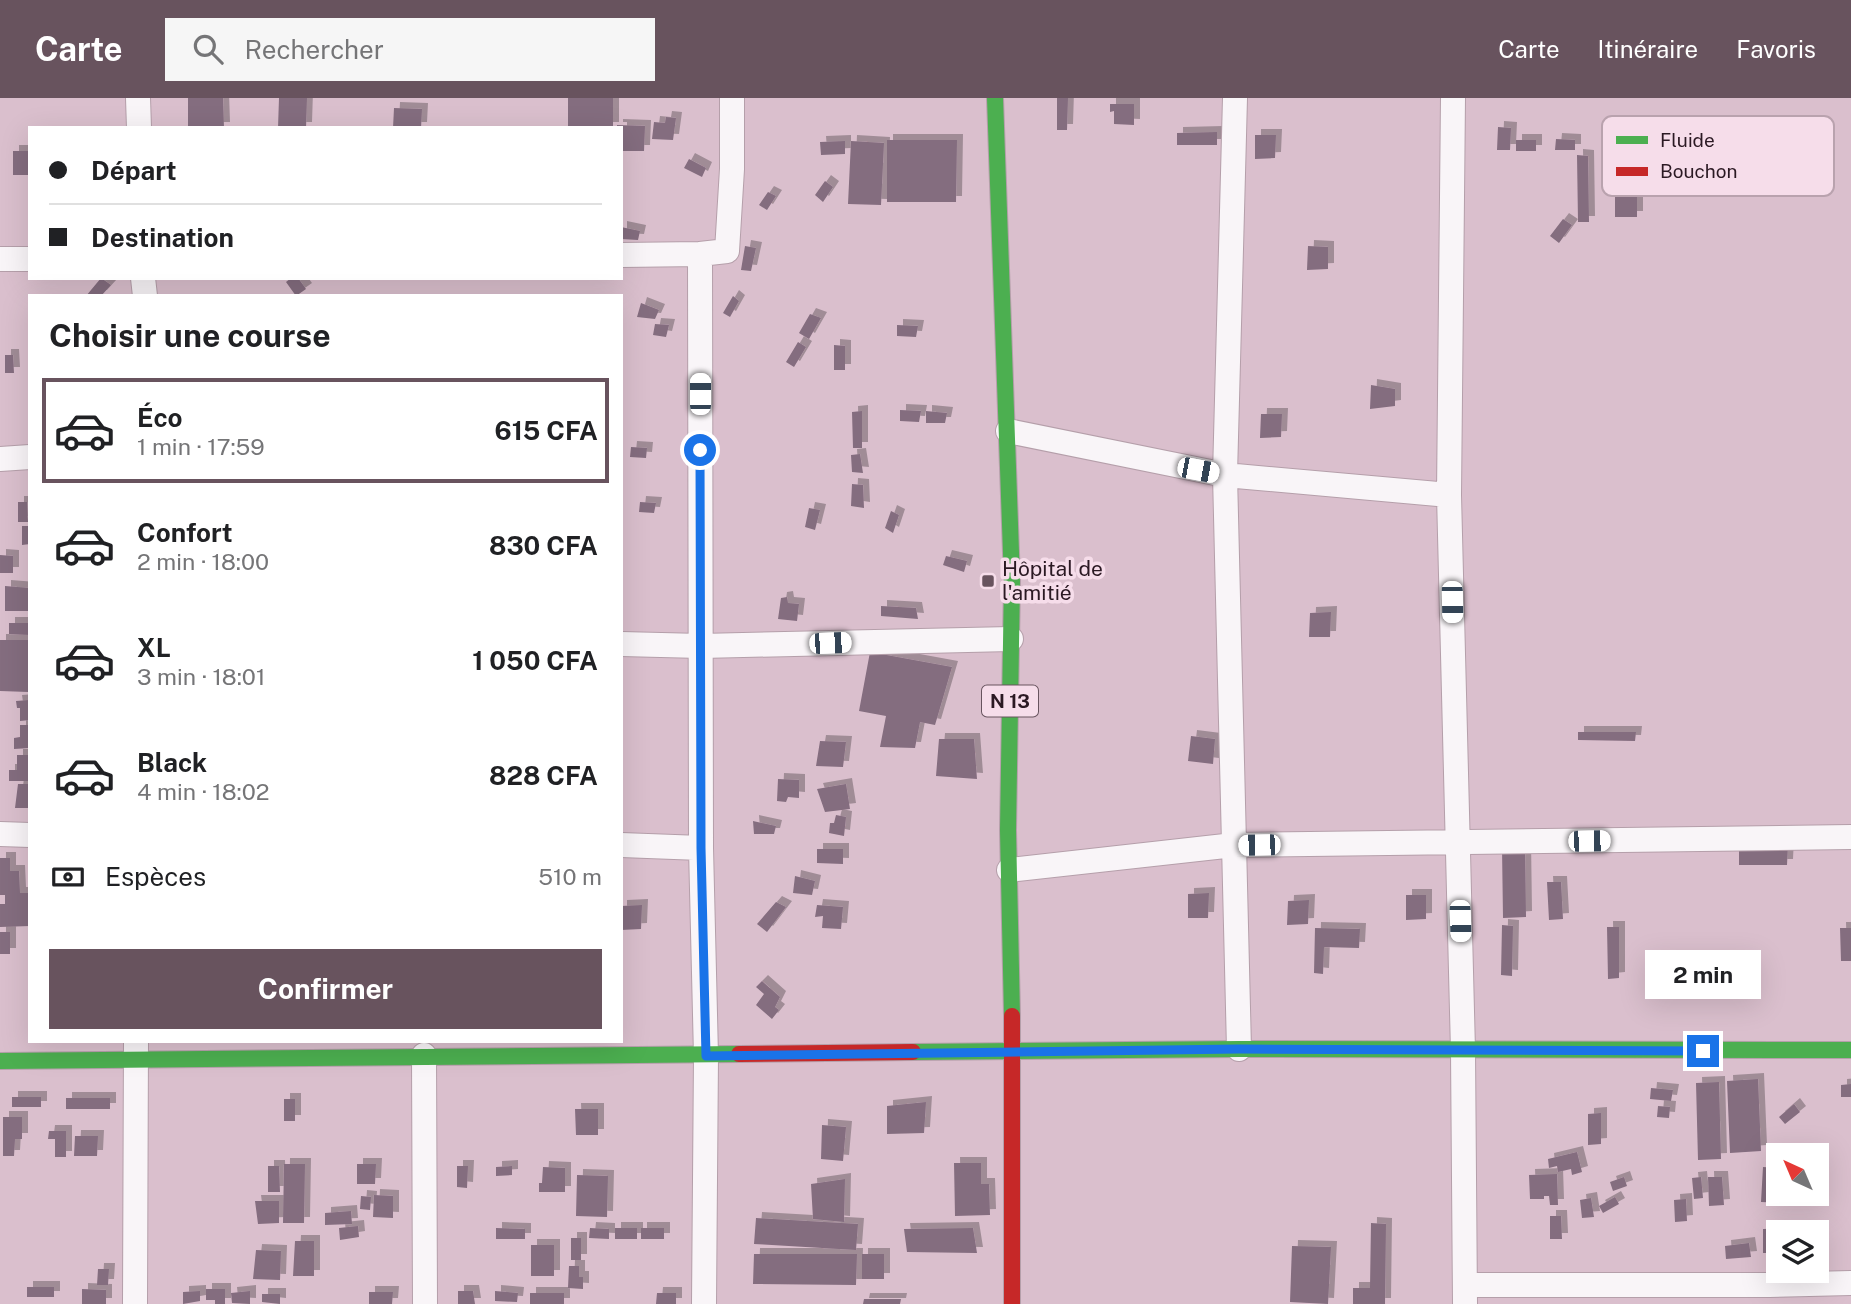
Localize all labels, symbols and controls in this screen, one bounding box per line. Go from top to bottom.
search box [165,18,655,81]
text: Carte [35,30,123,68]
icon: search [189,30,227,68]
text: Rechercher [245,34,384,65]
text: Carte [1498,35,1560,63]
text: Itinéraire [1598,35,1698,63]
text: Favoris [1736,35,1816,63]
legend [1602,116,1834,196]
text: Fluide [1660,129,1715,151]
text: Départ [91,155,177,186]
text: Bouchon [1660,160,1737,182]
text: Destination [91,222,234,253]
text: Choisir une course [49,317,331,354]
car [690,373,711,415]
icon: car [53,399,116,462]
text: Éco [137,402,183,433]
text: 615 CFA [495,415,598,446]
text: 1 min · 17:59 [137,433,265,460]
route start [684,434,716,466]
car [1176,456,1221,484]
icon: car [53,514,116,577]
text: Confort [137,517,233,548]
text: 830 CFA [489,530,598,561]
text: 2 min · 18:00 [137,548,269,575]
place label: Hôpital de l'amitié [1002,556,1103,605]
marker: Hôpital de l'amitié [980,573,996,589]
car [1442,581,1463,623]
icon: car [53,629,116,692]
text: XL [137,632,171,663]
car [809,632,852,654]
text: 1 050 CFA [472,645,598,676]
text: 3 min · 18:01 [137,663,265,690]
road number: N 13 [982,686,1038,716]
icon: car [53,744,116,807]
text: Black [137,747,207,778]
text: 828 CFA [489,760,598,791]
text: 4 min · 18:02 [137,778,270,805]
car [1568,830,1611,852]
car [1238,834,1281,856]
icon: cash [49,858,87,896]
text: Espèces [105,861,206,892]
text: 510 m [538,863,602,890]
car [1449,900,1472,942]
button: Confirmer [49,949,602,1029]
callout: 2 min [1645,950,1761,998]
text: 2 min [1673,961,1733,988]
route end [1687,1035,1719,1067]
north arrow [1766,1143,1829,1206]
map controls [1766,1143,1829,1283]
button: layers [1766,1220,1829,1283]

